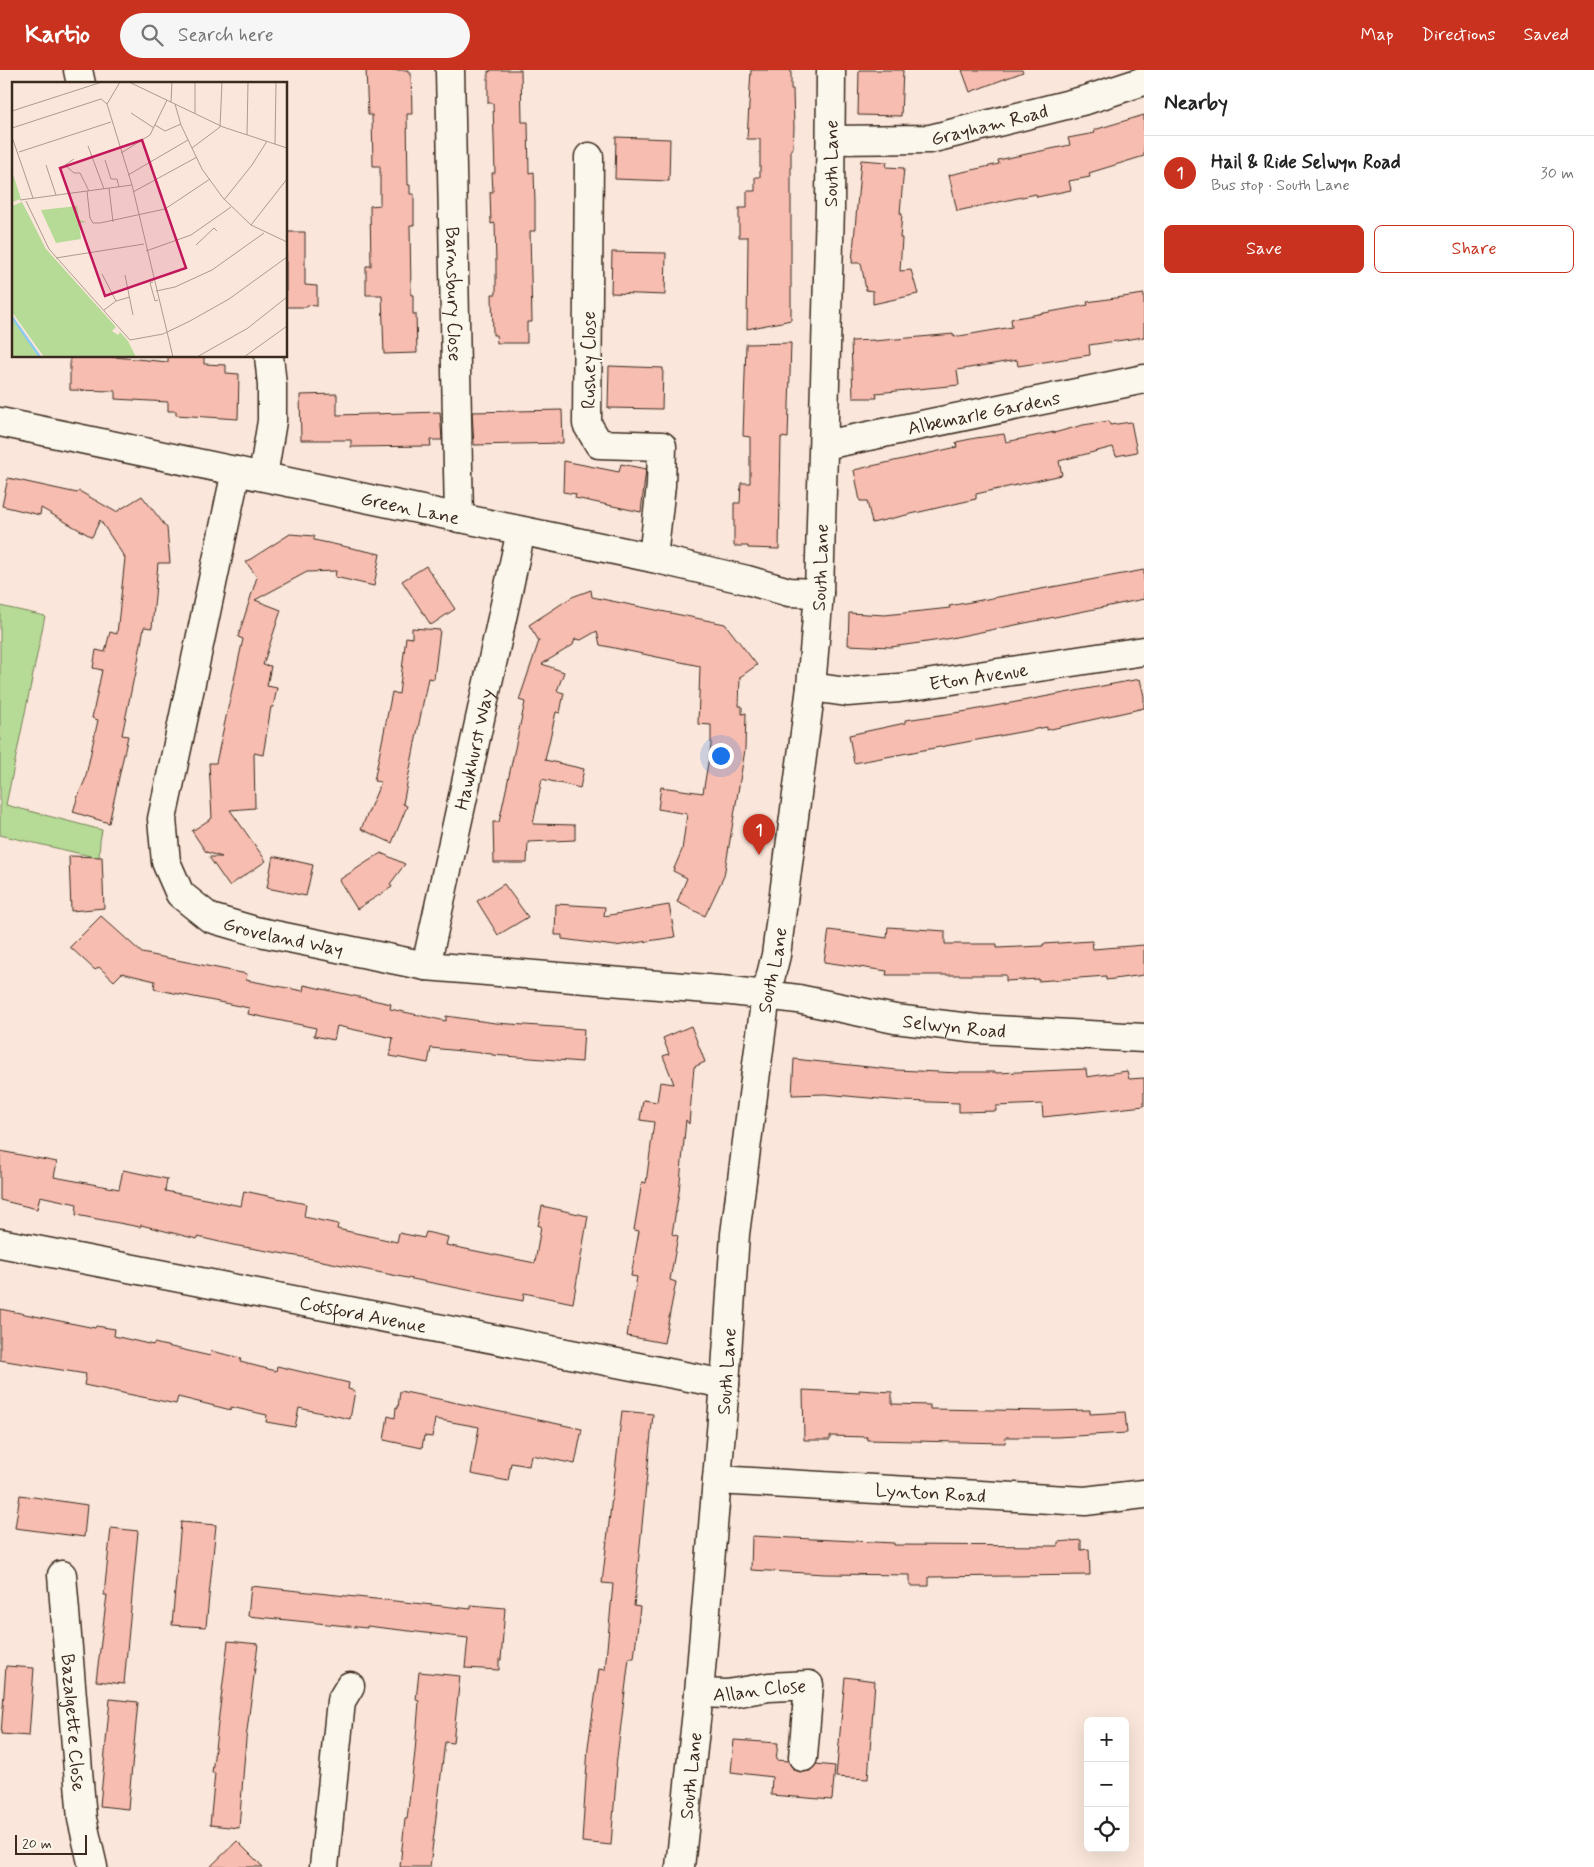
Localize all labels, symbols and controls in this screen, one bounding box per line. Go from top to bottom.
search box [120,13,470,58]
text: Kartio [25,20,90,51]
icon: search [138,21,166,49]
text: Search here [178,23,274,48]
text: Map [1361,23,1394,47]
text: Directions [1422,23,1496,47]
text: Saved [1524,23,1569,47]
inset map [12,82,288,358]
text: Nearby [1164,89,1228,117]
street label: Grayham Road [928,99,1051,152]
street label: South Lane [819,120,845,207]
text: Hail & Ride Selwyn Road [1211,150,1401,175]
text: 1 [1176,163,1184,184]
text: 30 m [1541,163,1574,184]
text: Bus stop · South Lane [1211,175,1350,196]
button: Save [1164,225,1364,273]
button: Share [1374,225,1574,273]
street label: Barnsbury Close [439,226,467,362]
street label: Rushey Close [577,311,603,409]
street label: Albemarle Gardens [905,386,1062,442]
street label: Green Lane [358,486,462,531]
street label: South Lane [807,523,835,612]
street label: Eton Avenue [928,658,1030,697]
street label: Hawkhurst Way [449,686,500,812]
your location [708,743,734,769]
pin: 1 [743,814,775,855]
street label: Groveland Way [220,911,345,963]
street label: South Lane [753,926,793,1015]
street label: Selwyn Road [901,1009,1007,1044]
street label: Cotsford Avenue [297,1290,429,1340]
street label: South Lane [711,1327,743,1416]
street label: Lynton Road [875,1478,986,1509]
street label: Bazalgette Close [55,1653,91,1792]
street label: Allan Close [713,1674,807,1708]
map controls [1084,1717,1129,1852]
button: + [1084,1717,1129,1762]
street label: South Lane [674,1731,709,1820]
button: − [1084,1762,1129,1807]
button: locate [1084,1807,1129,1852]
scale bar [15,1832,88,1855]
text: 20 m [22,1835,52,1853]

